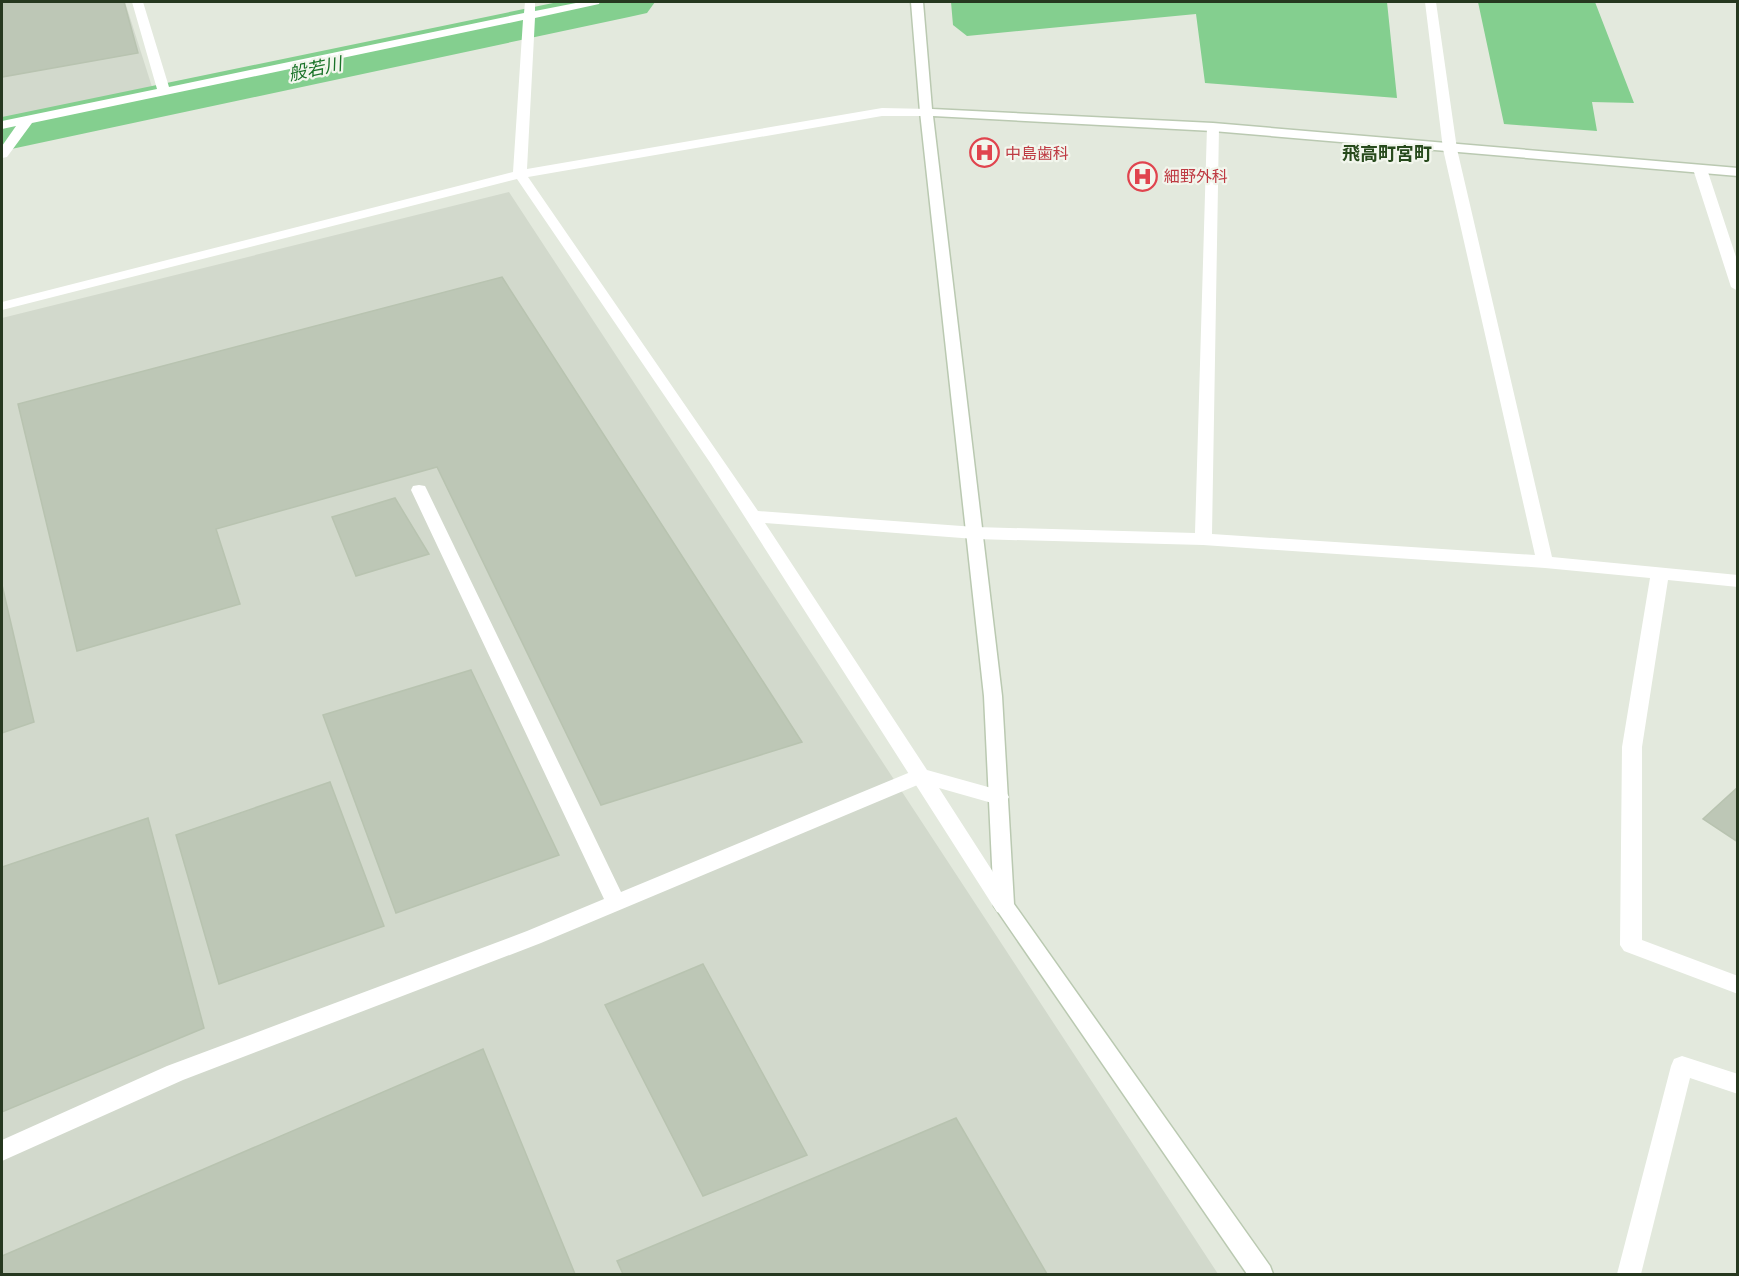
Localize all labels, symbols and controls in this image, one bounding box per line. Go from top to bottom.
water label: 般若川 [286,50,346,85]
hospital icon: 中島歯科 [968,137,1000,169]
district label: 飛高町宮町 [1342,141,1432,165]
place label: 中島歯科 [1005,142,1069,164]
hospital icon: 細野外科 [1127,160,1159,192]
place label: 細野外科 [1164,165,1228,187]

